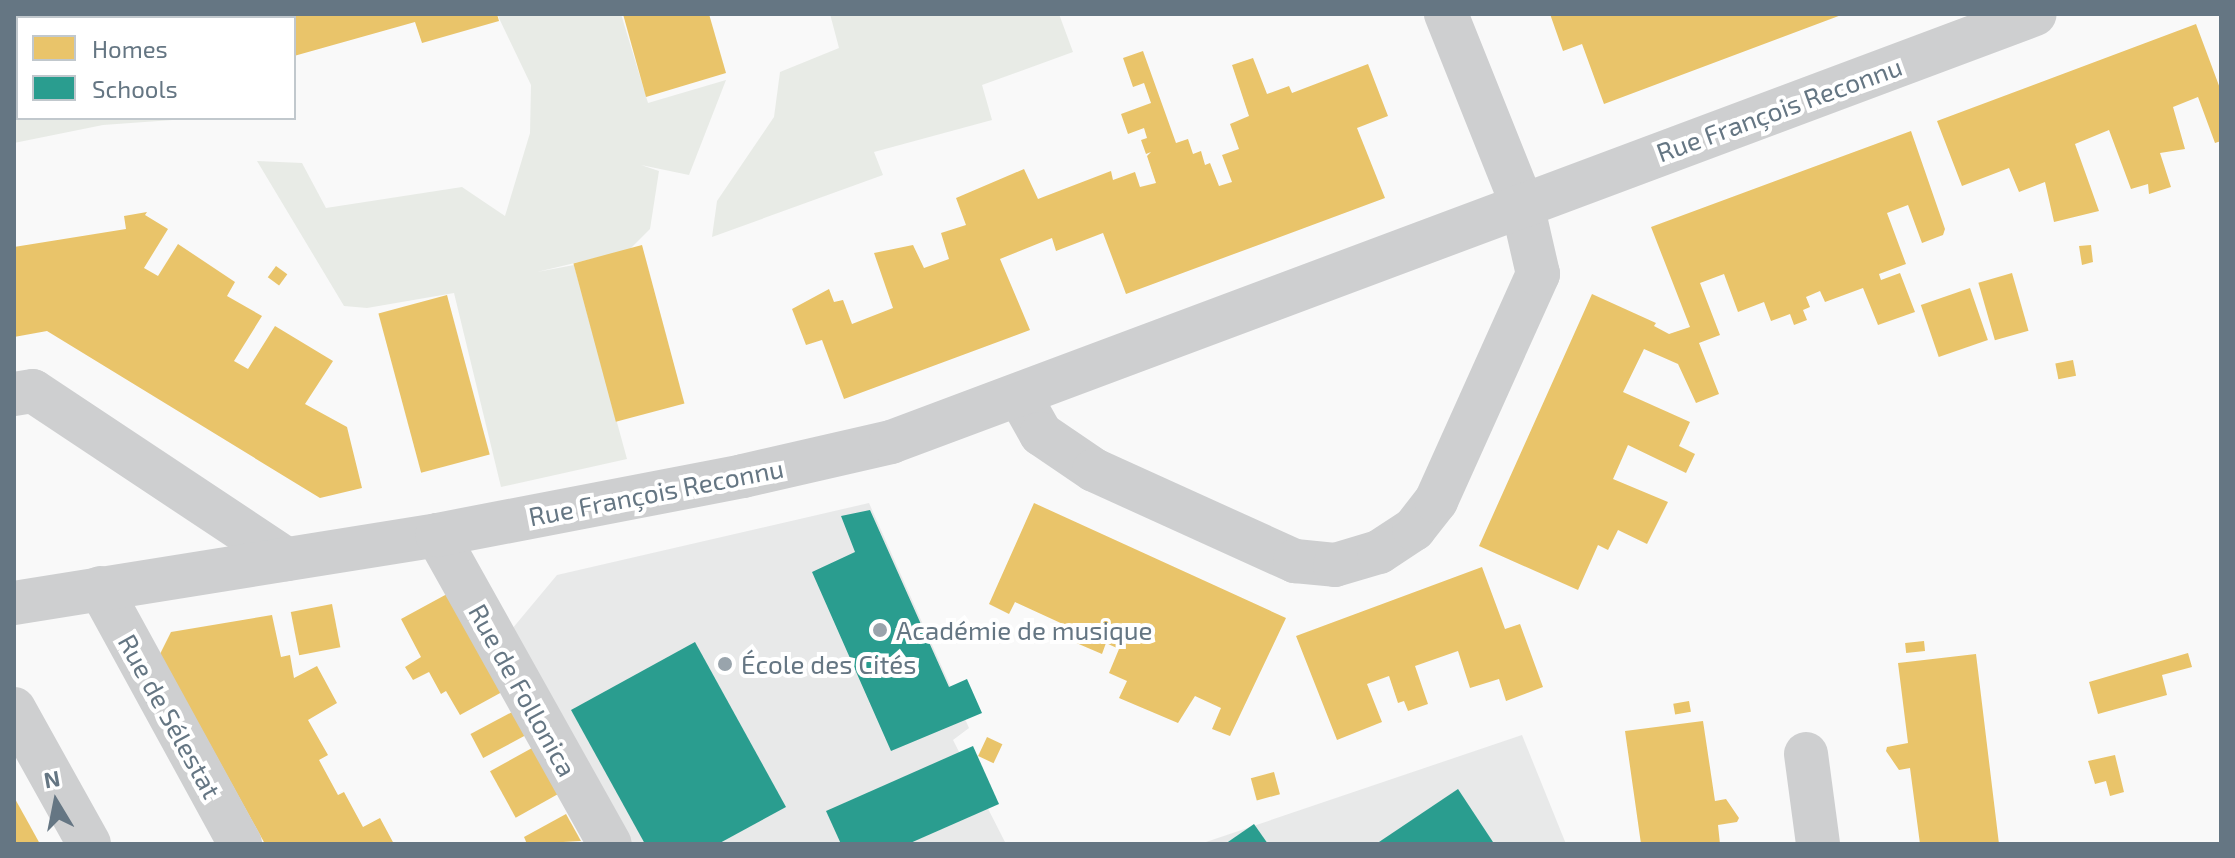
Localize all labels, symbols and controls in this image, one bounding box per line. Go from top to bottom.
legend [16,16,296,120]
text: Homes [92,34,168,63]
street label: Rue François Reconnu [1652,50,1906,168]
text: Schools [92,74,178,103]
street label: Rue François Reconnu [526,452,786,532]
street label: Rue de Follonica [463,598,583,782]
place label: Académie de musique [896,614,1153,646]
marker: Académie de musique [871,621,889,639]
street label: Rue de Sélestat [112,628,228,804]
place label: École des Cités [741,648,917,680]
marker: École des Cités [716,655,734,673]
north arrow [16,762,96,842]
text: N [42,764,62,793]

